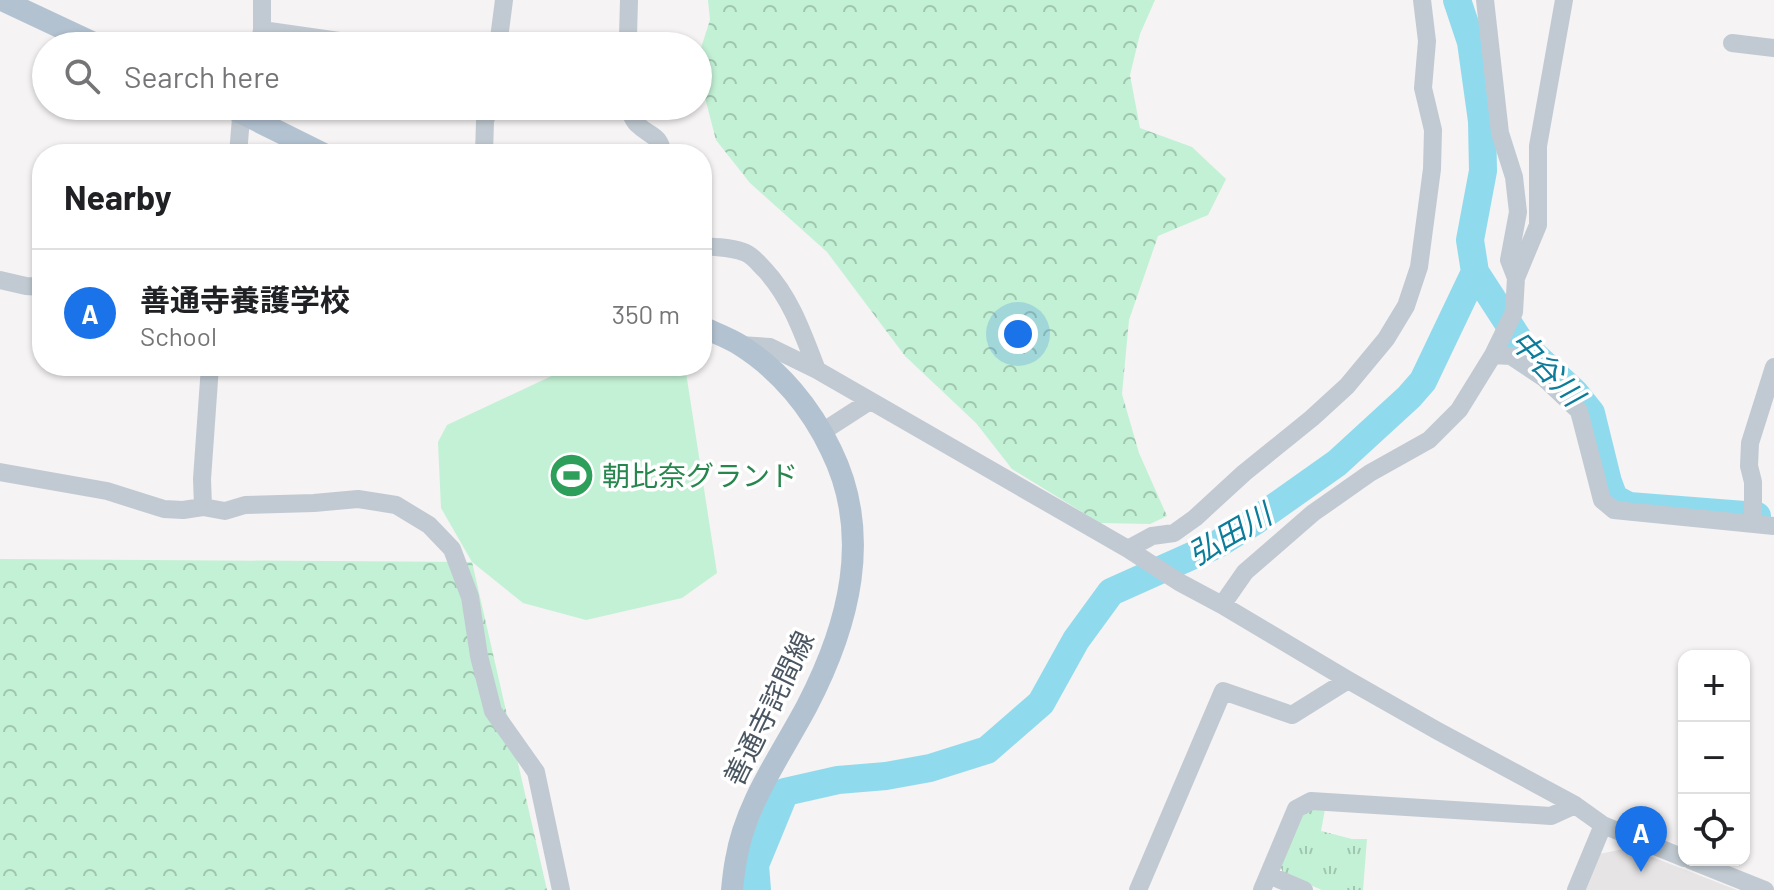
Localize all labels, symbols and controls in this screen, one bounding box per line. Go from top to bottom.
search box [32,32,712,120]
icon: search [60,54,104,98]
text: Search here [124,58,280,94]
text: Nearby [64,176,172,217]
text: 善通寺養護学校 [140,281,350,317]
text: A [81,298,99,329]
text: 350 m [612,298,680,329]
your location [998,314,1038,354]
text: School [140,320,217,351]
water label: 中谷川 [1504,322,1594,414]
sports icon: 朝比奈グランド [547,451,595,499]
place label: 朝比奈グランド [602,458,798,492]
water label: 弘田川 [1181,493,1280,571]
street label: 善通寺詫間線 [716,625,820,791]
map controls [1678,650,1750,866]
button: + [1678,650,1750,722]
button: − [1678,722,1750,794]
button: locate [1678,794,1750,866]
pin: A [1615,806,1667,872]

